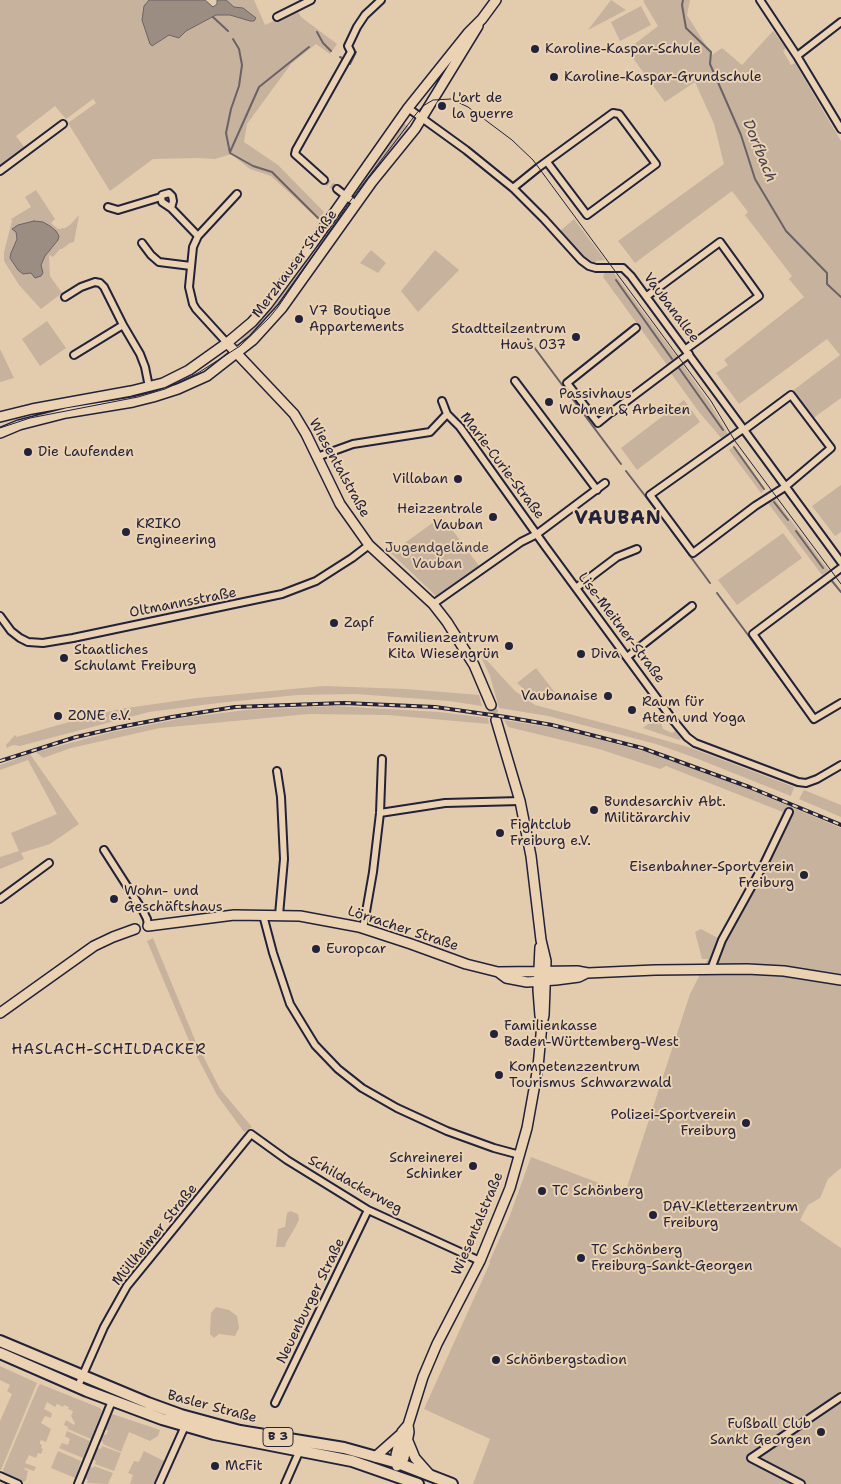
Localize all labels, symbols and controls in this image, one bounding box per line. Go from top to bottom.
place label: Karoline-Kaspar-Schule [545,41,701,57]
marker: Karoline-Kaspar-Schule [529,43,541,55]
place label: Karoline-Kaspar-Grundschule [564,69,762,85]
marker: Karoline-Kaspar-Grundschule [548,71,560,83]
place label: L'art de la guerre [452,90,514,122]
marker: L'art de la guerre [436,100,448,112]
water label: Dorfbach [738,117,780,185]
street label: Merzhauser Straße [249,207,341,321]
street label: Vaubanallee [639,270,703,346]
place label: V7 Boutique Appartements [309,303,404,336]
marker: V7 Boutique Appartements [293,313,305,325]
place label: Stadtteilzentrum Haus 037 [451,321,566,354]
marker: Stadtteilzentrum Haus 037 [570,331,582,343]
place label: Passivhaus Wohnen & Arbeiten [559,386,690,418]
marker: Passivhaus Wohnen & Arbeiten [543,396,555,408]
street label: Marie-Curie-Straße [456,409,548,523]
street label: Wiesentalstraße [305,416,373,520]
place label: Die Laufenden [38,444,134,460]
marker: Die Laufenden [22,446,34,458]
place label: Villaban [392,471,448,487]
marker: Villaban [452,473,464,485]
place label: Heizzentrale Vauban [397,501,483,534]
district label: VAUBAN [573,508,663,530]
marker: Heizzentrale Vauban [487,511,499,523]
place label: KRIKO Engineering [136,516,216,548]
marker: KRIKO Engineering [120,526,132,538]
park label: Jugendgelände Vauban [385,540,489,572]
street label: Lise-Meitner-Straße [574,569,668,687]
street label: Oltmannsstraße [128,584,238,622]
place label: Zapf [344,615,374,631]
marker: Zapf [328,617,340,629]
place label: Familienzentrum Kita Wiesengrün [387,630,499,662]
marker: Familienzentrum Kita Wiesengrün [503,640,515,652]
place label: Staatliches Schulamt Freiburg [74,642,196,674]
place label: Diva [591,646,620,662]
marker: Diva [575,648,587,660]
marker: Staatliches Schulamt Freiburg [58,652,70,664]
place label: Vaubanaise [521,688,598,704]
marker: Vaubanaise [602,690,614,702]
place label: Raum für Atem und Yoga [642,694,746,726]
marker: Raum für Atem und Yoga [626,704,638,716]
place label: ZONE e.V. [68,708,131,724]
marker: ZONE e.V. [52,710,64,722]
place label: Bundesarchiv Abt. Militärarchiv [604,794,726,826]
marker: Bundesarchiv Abt. Militärarchiv [588,804,600,816]
place label: Fightclub Freiburg e.V. [510,817,591,850]
marker: Fightclub Freiburg e.V. [494,827,506,839]
place label: Eisenbahner-Sportverein Freiburg [629,859,794,892]
marker: Eisenbahner-Sportverein Freiburg [798,869,810,881]
place label: Wohn- und Geschäftshaus [124,883,223,916]
marker: Wohn- und Geschäftshaus [108,893,120,905]
street label: Lörracher Straße [345,903,461,955]
place label: Europcar [326,941,386,957]
marker: Europcar [310,943,322,955]
place label: Familienkasse Baden-Württemberg-West [504,1018,679,1050]
marker: Familienkasse Baden-Württemberg-West [488,1028,500,1040]
district label: HASLACH-SCHILDACKER [9,1041,209,1059]
place label: Kompetenzzentrum Tourismus Schwarzwald [509,1059,671,1092]
marker: Kompetenzzentrum Tourismus Schwarzwald [493,1069,505,1081]
place label: Polizei-Sportverein Freiburg [611,1107,736,1140]
marker: Polizei-Sportverein Freiburg [740,1117,752,1129]
place label: Schreinerei Schinker [389,1150,463,1182]
street label: Schildackerweg [305,1152,405,1218]
marker: Schreinerei Schinker [467,1160,479,1172]
street label: Wiesentalstraße [449,1170,507,1278]
street label: Müllheimer Straße [109,1181,201,1289]
place label: TC Schönberg [552,1183,643,1199]
marker: TC Schönberg [536,1185,548,1197]
place label: DAV-Kletterzentrum Freiburg [663,1199,798,1232]
marker: DAV-Kletterzentrum Freiburg [647,1209,659,1221]
street label: Neuenburger Straße [273,1235,349,1367]
place label: TC Schönberg Freiburg-Sankt-Georgen [591,1242,753,1274]
marker: TC Schönberg Freiburg-Sankt-Georgen [575,1252,587,1264]
place label: Schönbergstadion [506,1352,627,1368]
marker: Schönbergstadion [490,1354,502,1366]
street label: Basler Straße [165,1387,259,1427]
place label: Fußball Club Sankt Georgen [710,1416,811,1448]
marker: Fußball Club Sankt Georgen [815,1426,827,1438]
road number: B 3 [263,1428,293,1446]
place label: McFit [225,1458,263,1474]
marker: McFit [209,1460,221,1472]

